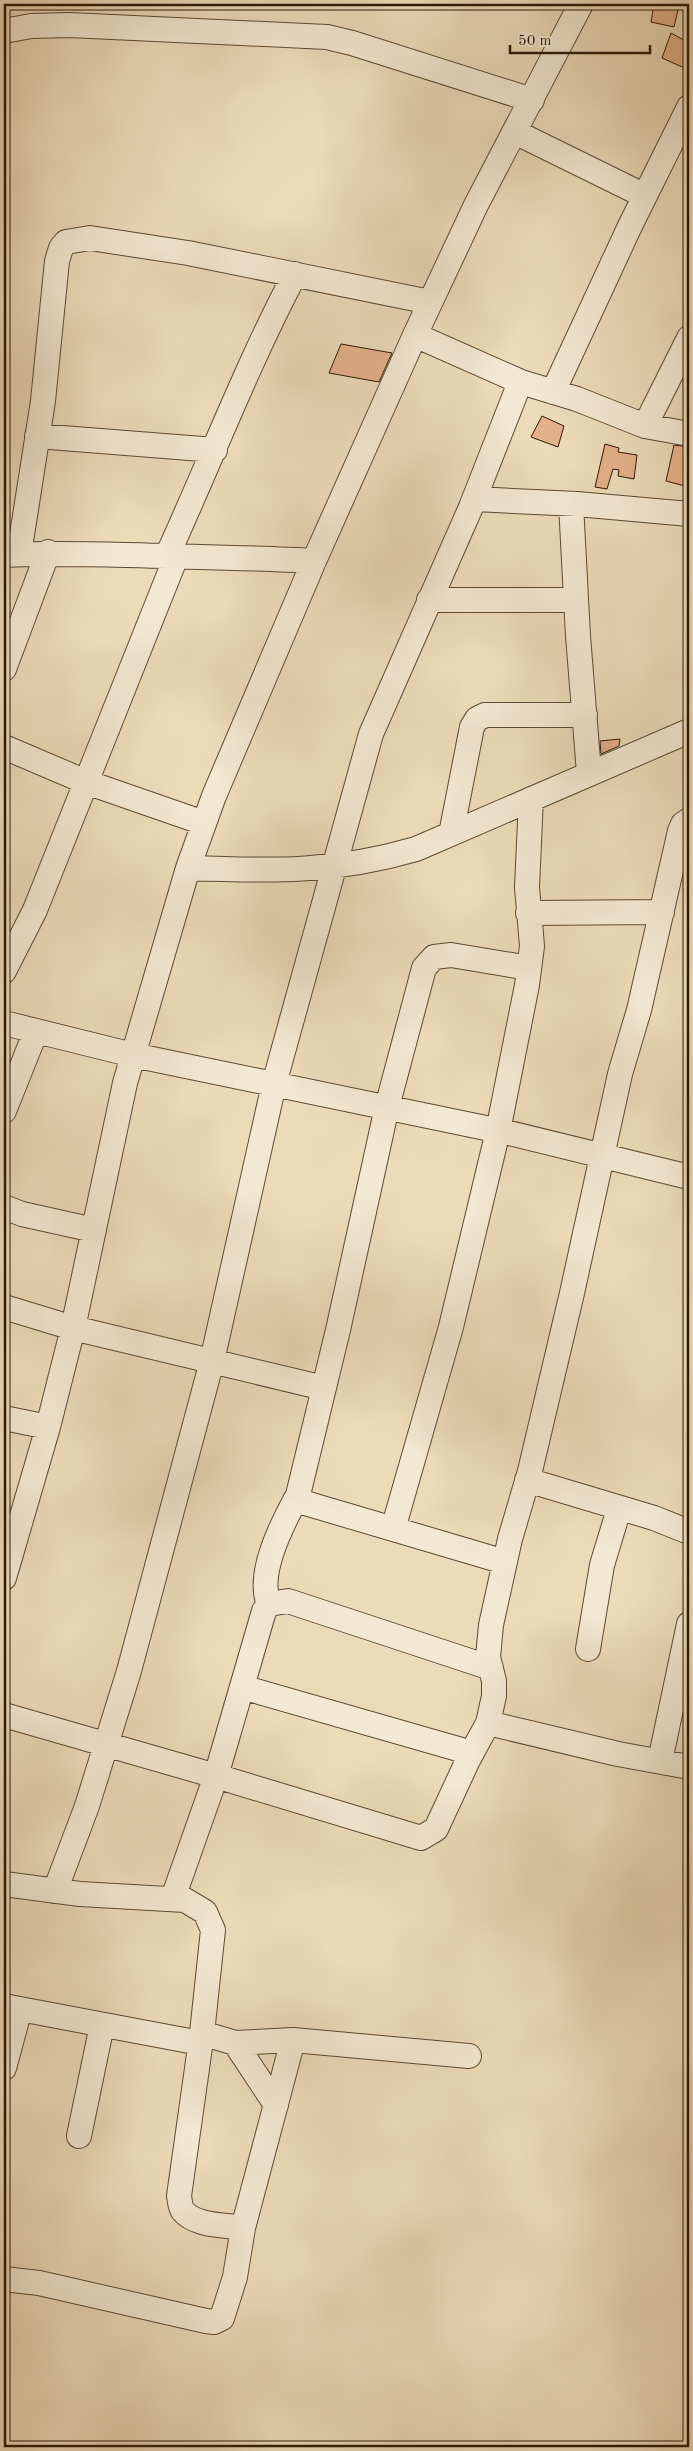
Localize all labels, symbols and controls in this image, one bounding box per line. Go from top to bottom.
scale bar [510,22,650,54]
text: 50 m [518,34,552,49]

